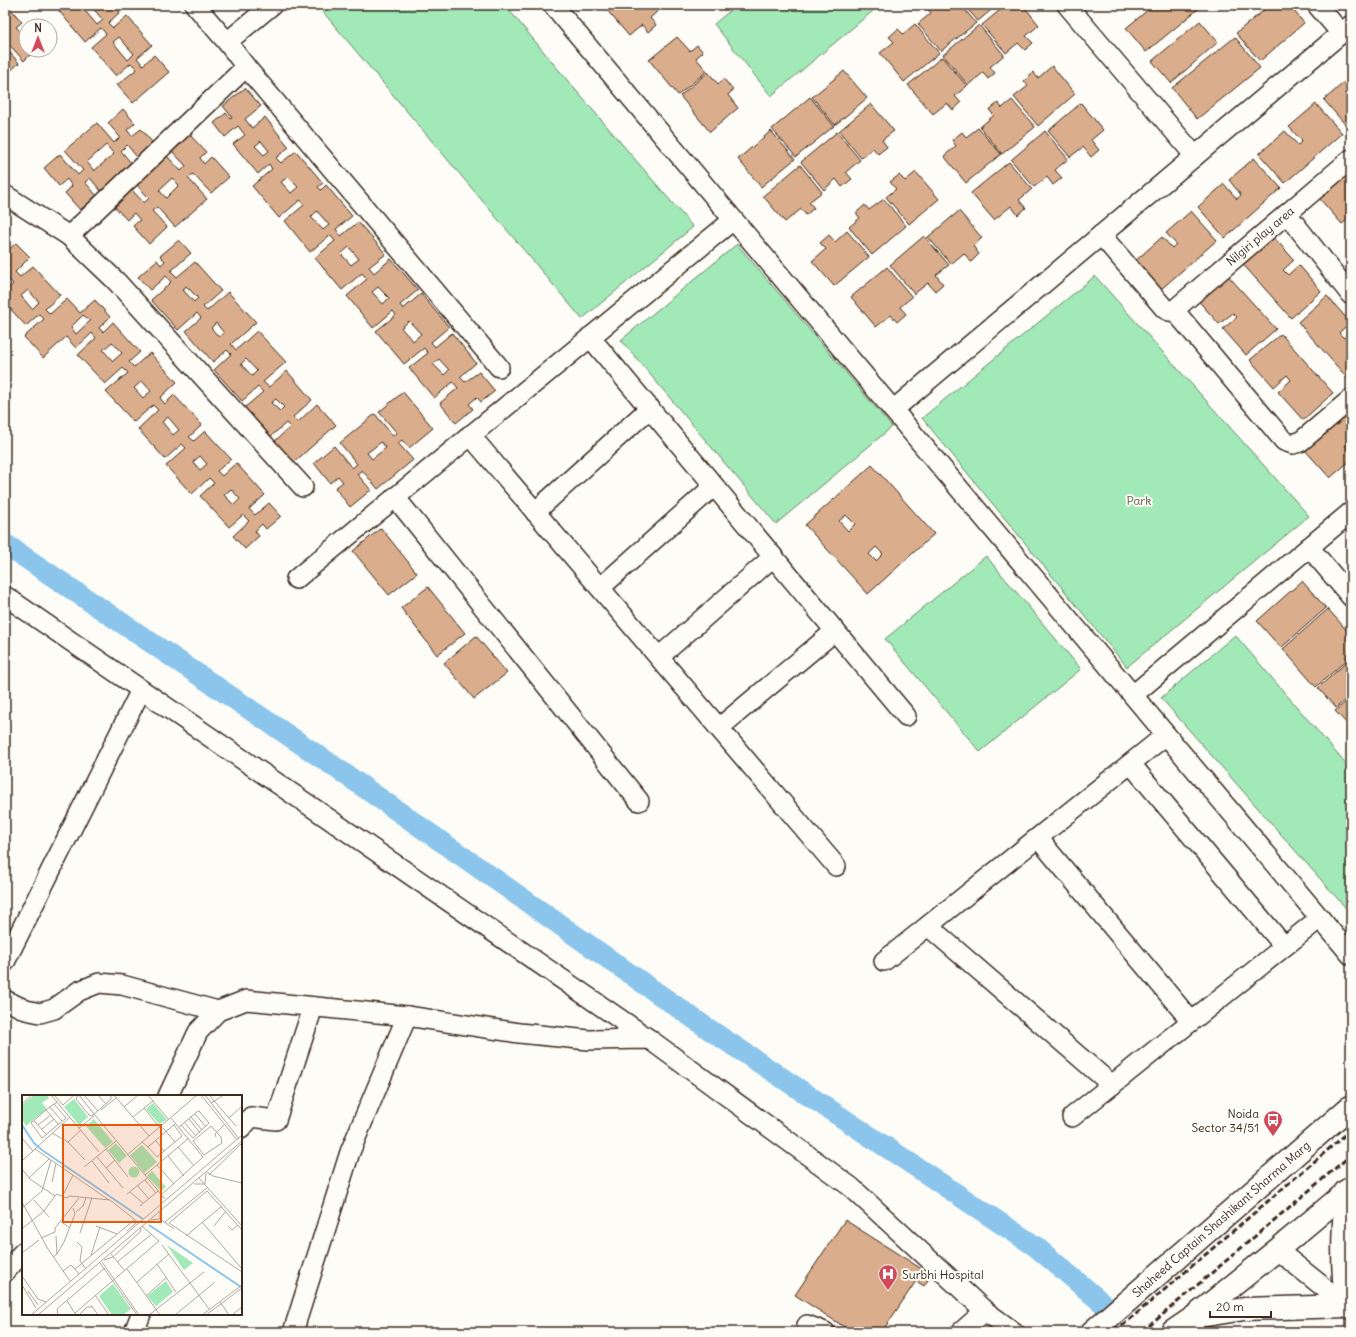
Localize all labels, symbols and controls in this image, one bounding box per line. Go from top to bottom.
north arrow [18,18,58,58]
text: N [34,21,42,35]
street label: Nilgiri play area [1223,203,1297,269]
park label: Park [1127,493,1151,508]
inset map [22,1095,242,1315]
place label: Noida Sector 34/51 [1191,1106,1259,1135]
bus stop icon: Noida Sector 34/51 [1262,1109,1284,1137]
street label: Shaheed Captain Shashikant Sharma Marg [1129,1138,1313,1300]
hospital icon: Surbhi Hospital [877,1263,899,1291]
place label: Surbhi Hospital [902,1267,984,1282]
scale bar [1210,1293,1271,1319]
text: 20 m [1216,1299,1244,1314]

